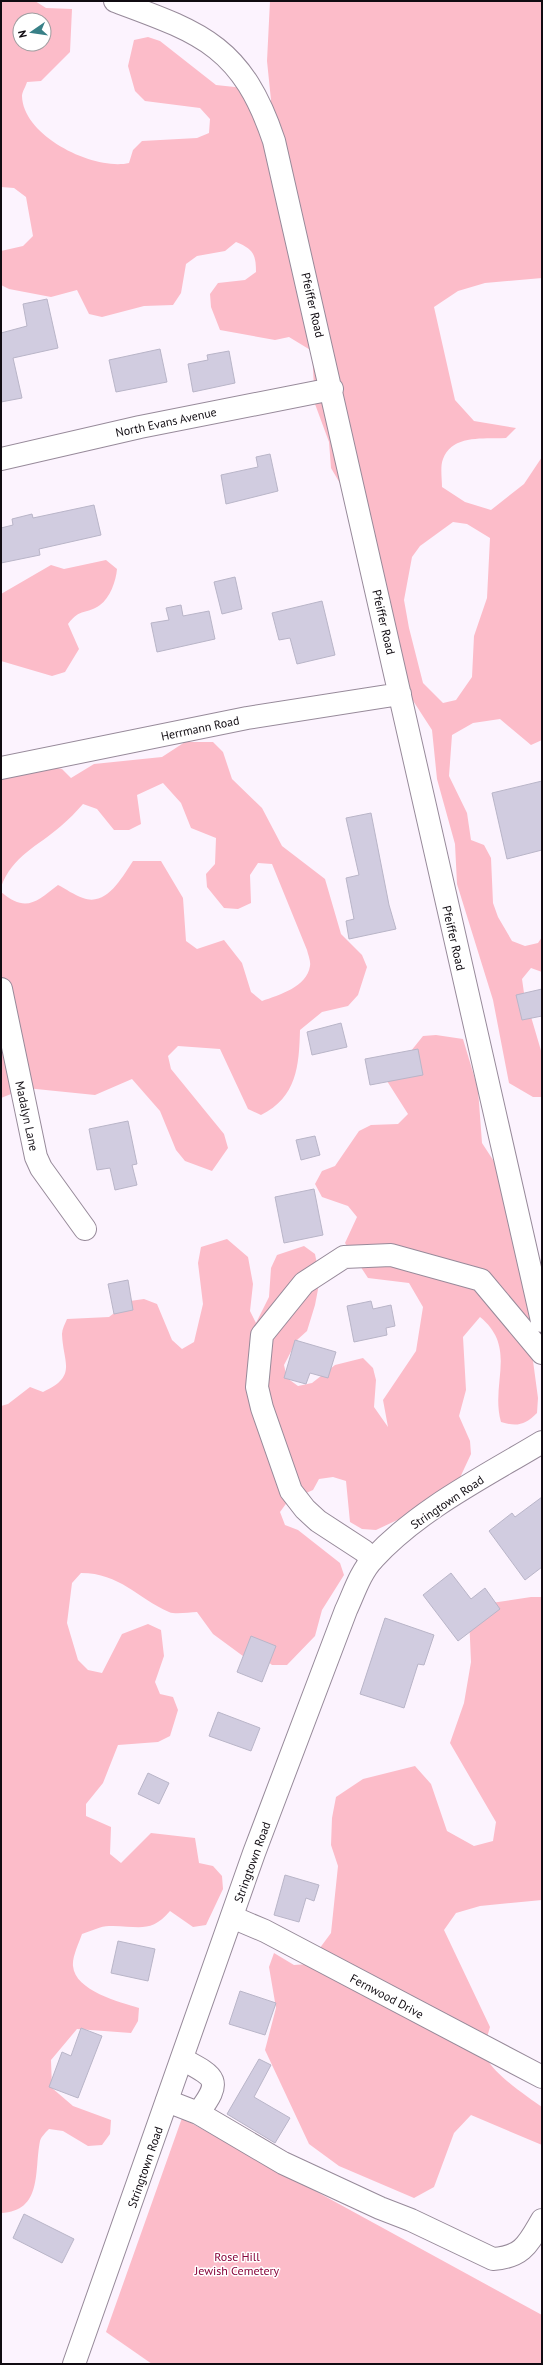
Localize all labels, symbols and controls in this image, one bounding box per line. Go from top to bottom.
north arrow [12,12,52,52]
text: N [15,29,30,39]
street label: Pfeiffer Road [298,271,328,339]
street label: North Evans Avenue [114,404,218,440]
street label: Pfeiffer Road [369,588,399,656]
street label: Herrmann Road [159,712,241,744]
street label: Pfeiffer Road [439,904,469,972]
street label: Madalyn Lane [12,1080,42,1152]
street label: Stringtown Road [408,1472,486,1532]
street label: Stringtown Road [230,1820,274,1904]
street label: Fernwood Drive [348,1970,426,2022]
street label: Stringtown Road [124,2124,166,2210]
park label: Rose Hill Jewish Cemetery [194,2249,280,2278]

